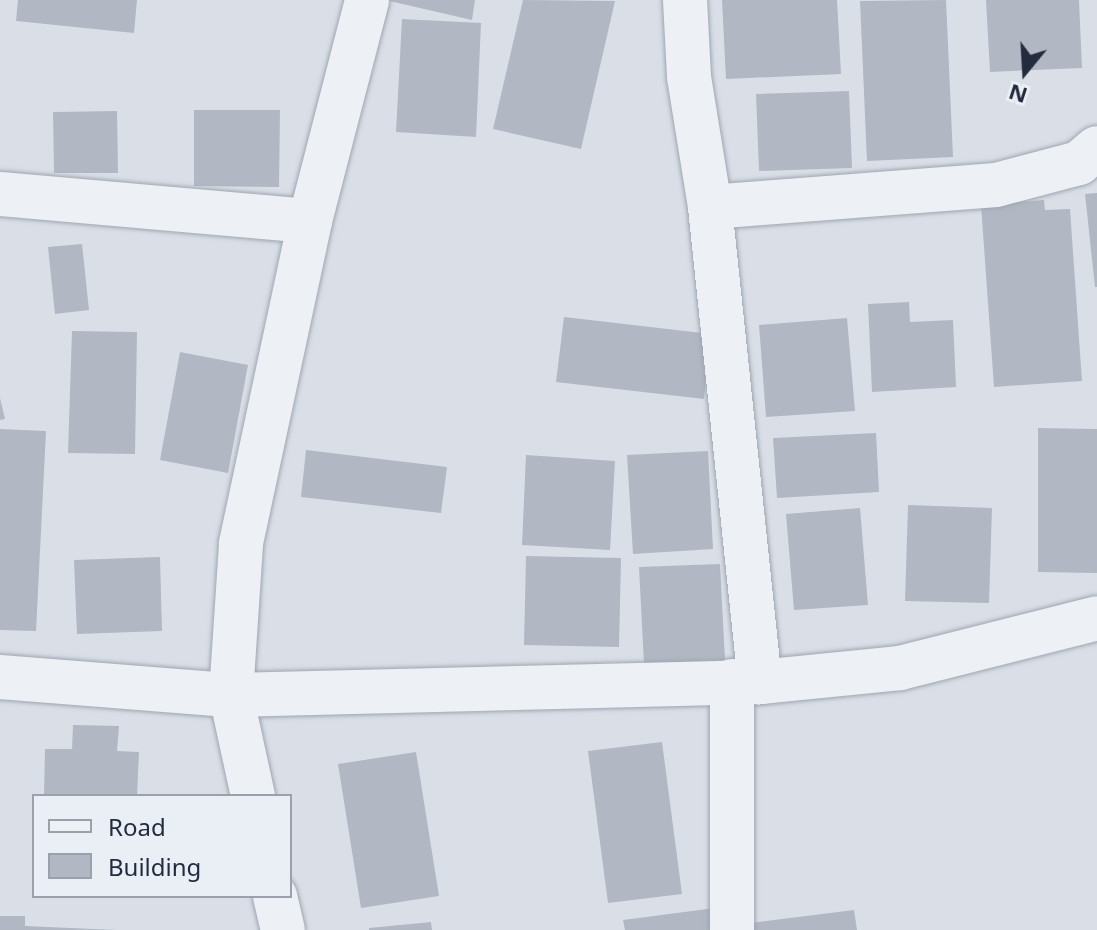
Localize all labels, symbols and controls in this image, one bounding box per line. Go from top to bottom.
north arrow [985,32,1065,112]
text: N [1004,78,1031,112]
legend [32,794,292,898]
text: Road [108,810,166,843]
text: Building [108,850,201,883]

